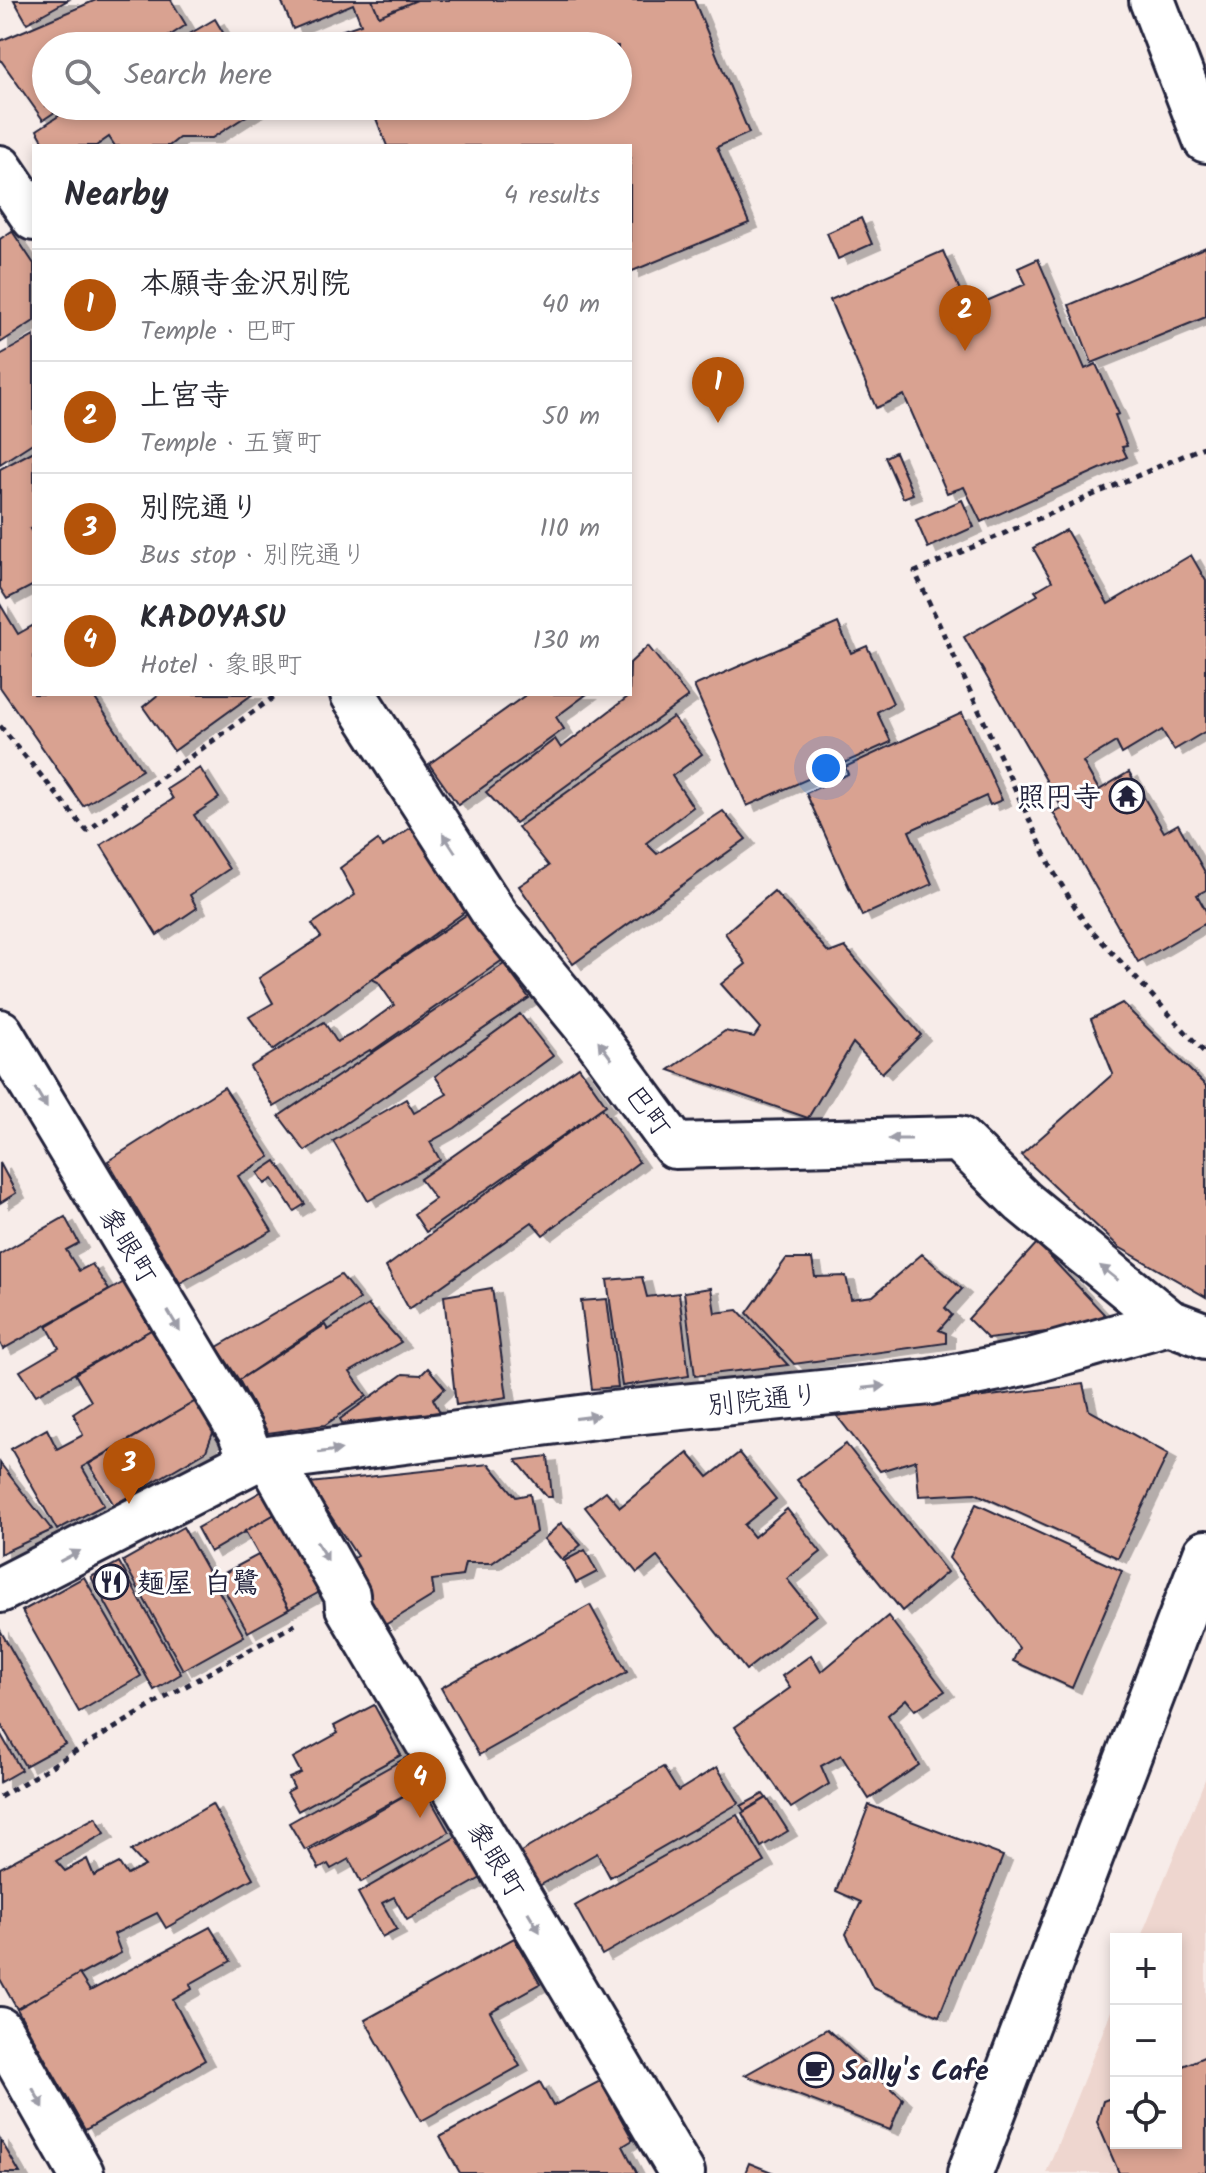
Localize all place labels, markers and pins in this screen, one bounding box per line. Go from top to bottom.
pin: 2 [939,285,991,351]
pin: 1 [692,357,744,423]
place label: 照円寺 [1017,776,1101,821]
temple icon: 照円寺 [1108,777,1146,815]
pin: 3 [103,1438,155,1504]
place label: 麺屋 白鷺 [137,1562,260,1607]
restaurant icon: 麺屋 白鷺 [92,1563,130,1601]
pin: 4 [394,1752,446,1818]
place label: Sally's Cafe [842,2050,989,2095]
cafe icon: Sally's Cafe [797,2051,835,2089]

